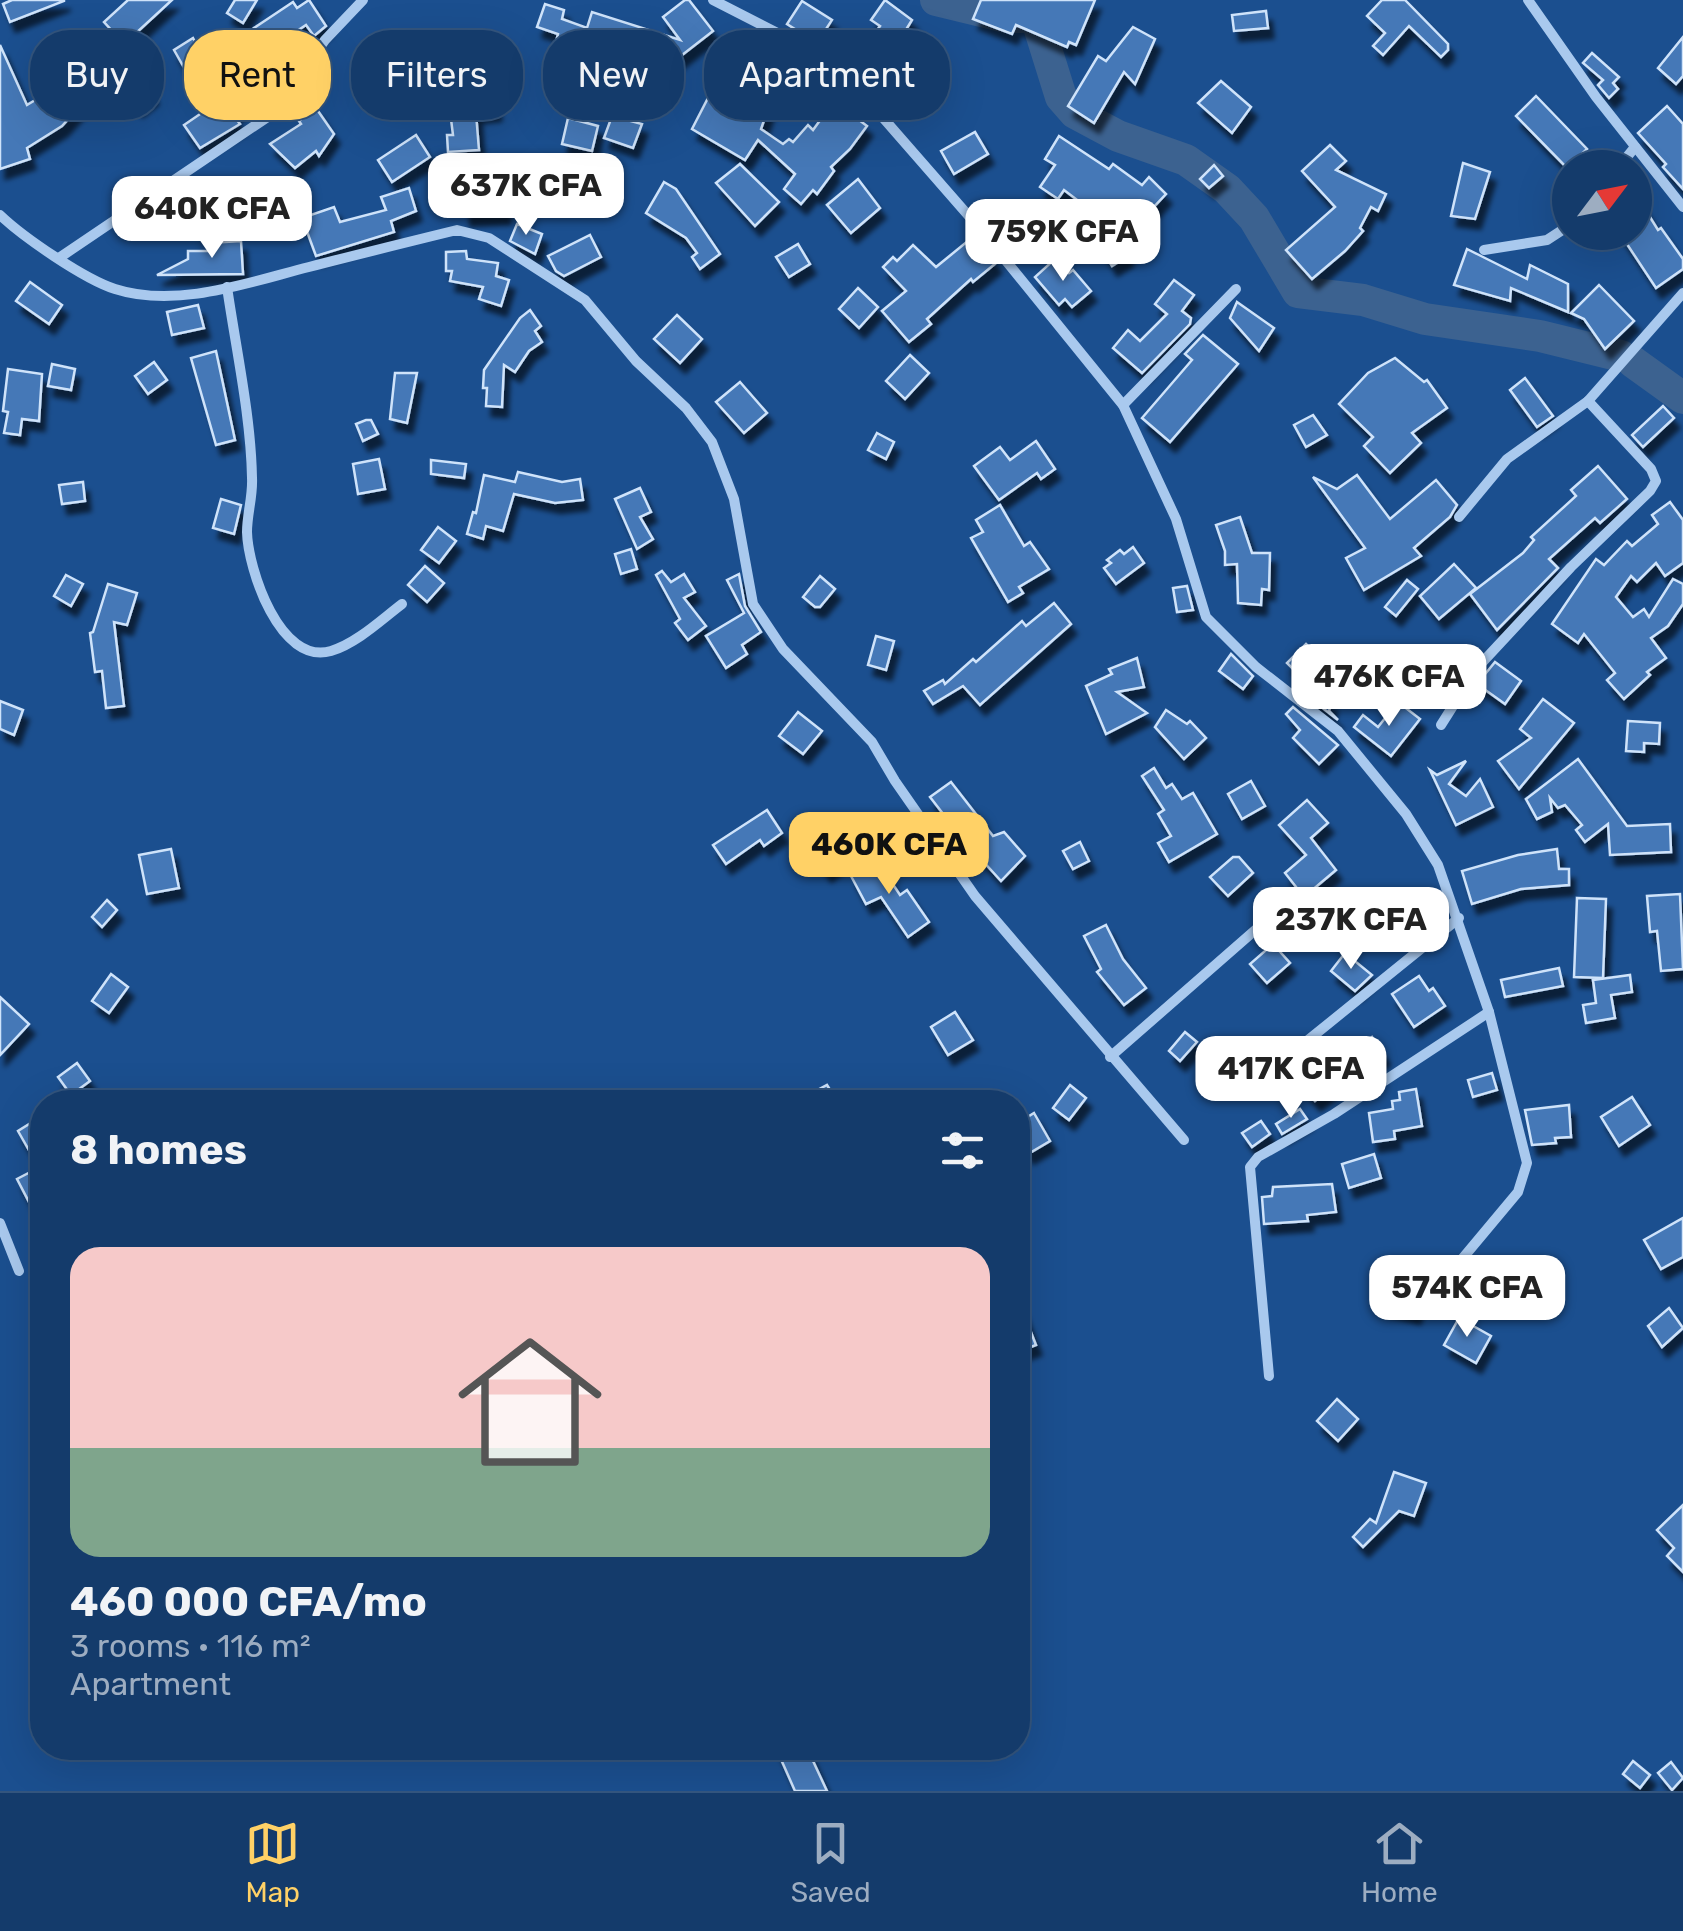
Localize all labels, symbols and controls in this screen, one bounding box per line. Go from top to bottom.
chip: Buy [30,30,164,120]
chip: Rent [184,30,331,120]
chip: Filters [351,30,523,120]
chip: New [543,30,684,120]
chip: Apartment [704,30,950,120]
north arrow [1552,150,1652,250]
map controls [1552,150,1652,250]
pin: 637K CFA [423,153,629,238]
text: 637K CFA [450,166,602,204]
pin: 640K CFA [109,176,315,261]
text: 640K CFA [134,189,290,227]
pin: 759K CFA [960,199,1166,284]
text: 759K CFA [987,212,1139,250]
pin: 476K CFA [1286,644,1492,729]
text: 476K CFA [1313,657,1465,695]
pin: 460K CFA [786,812,992,897]
text: 460K CFA [811,825,967,863]
pin: 237K CFA [1248,887,1454,972]
text: 237K CFA [1275,900,1427,938]
pin: 417K CFA [1188,1036,1394,1121]
text: 417K CFA [1217,1049,1365,1087]
icon: filters [935,1123,990,1178]
text: 8 homes [70,1125,247,1175]
pin: 574K CFA [1364,1255,1570,1340]
text: 574K CFA [1391,1268,1543,1306]
icon: home [440,1312,620,1492]
text: 460 000 CFA/mo [70,1577,427,1627]
text: 3 rooms · 116 m² [70,1627,311,1665]
text: Apartment [70,1665,231,1703]
tab: Map [245,1816,300,1909]
tab: Saved [791,1816,871,1909]
tab: Home [1361,1816,1438,1909]

